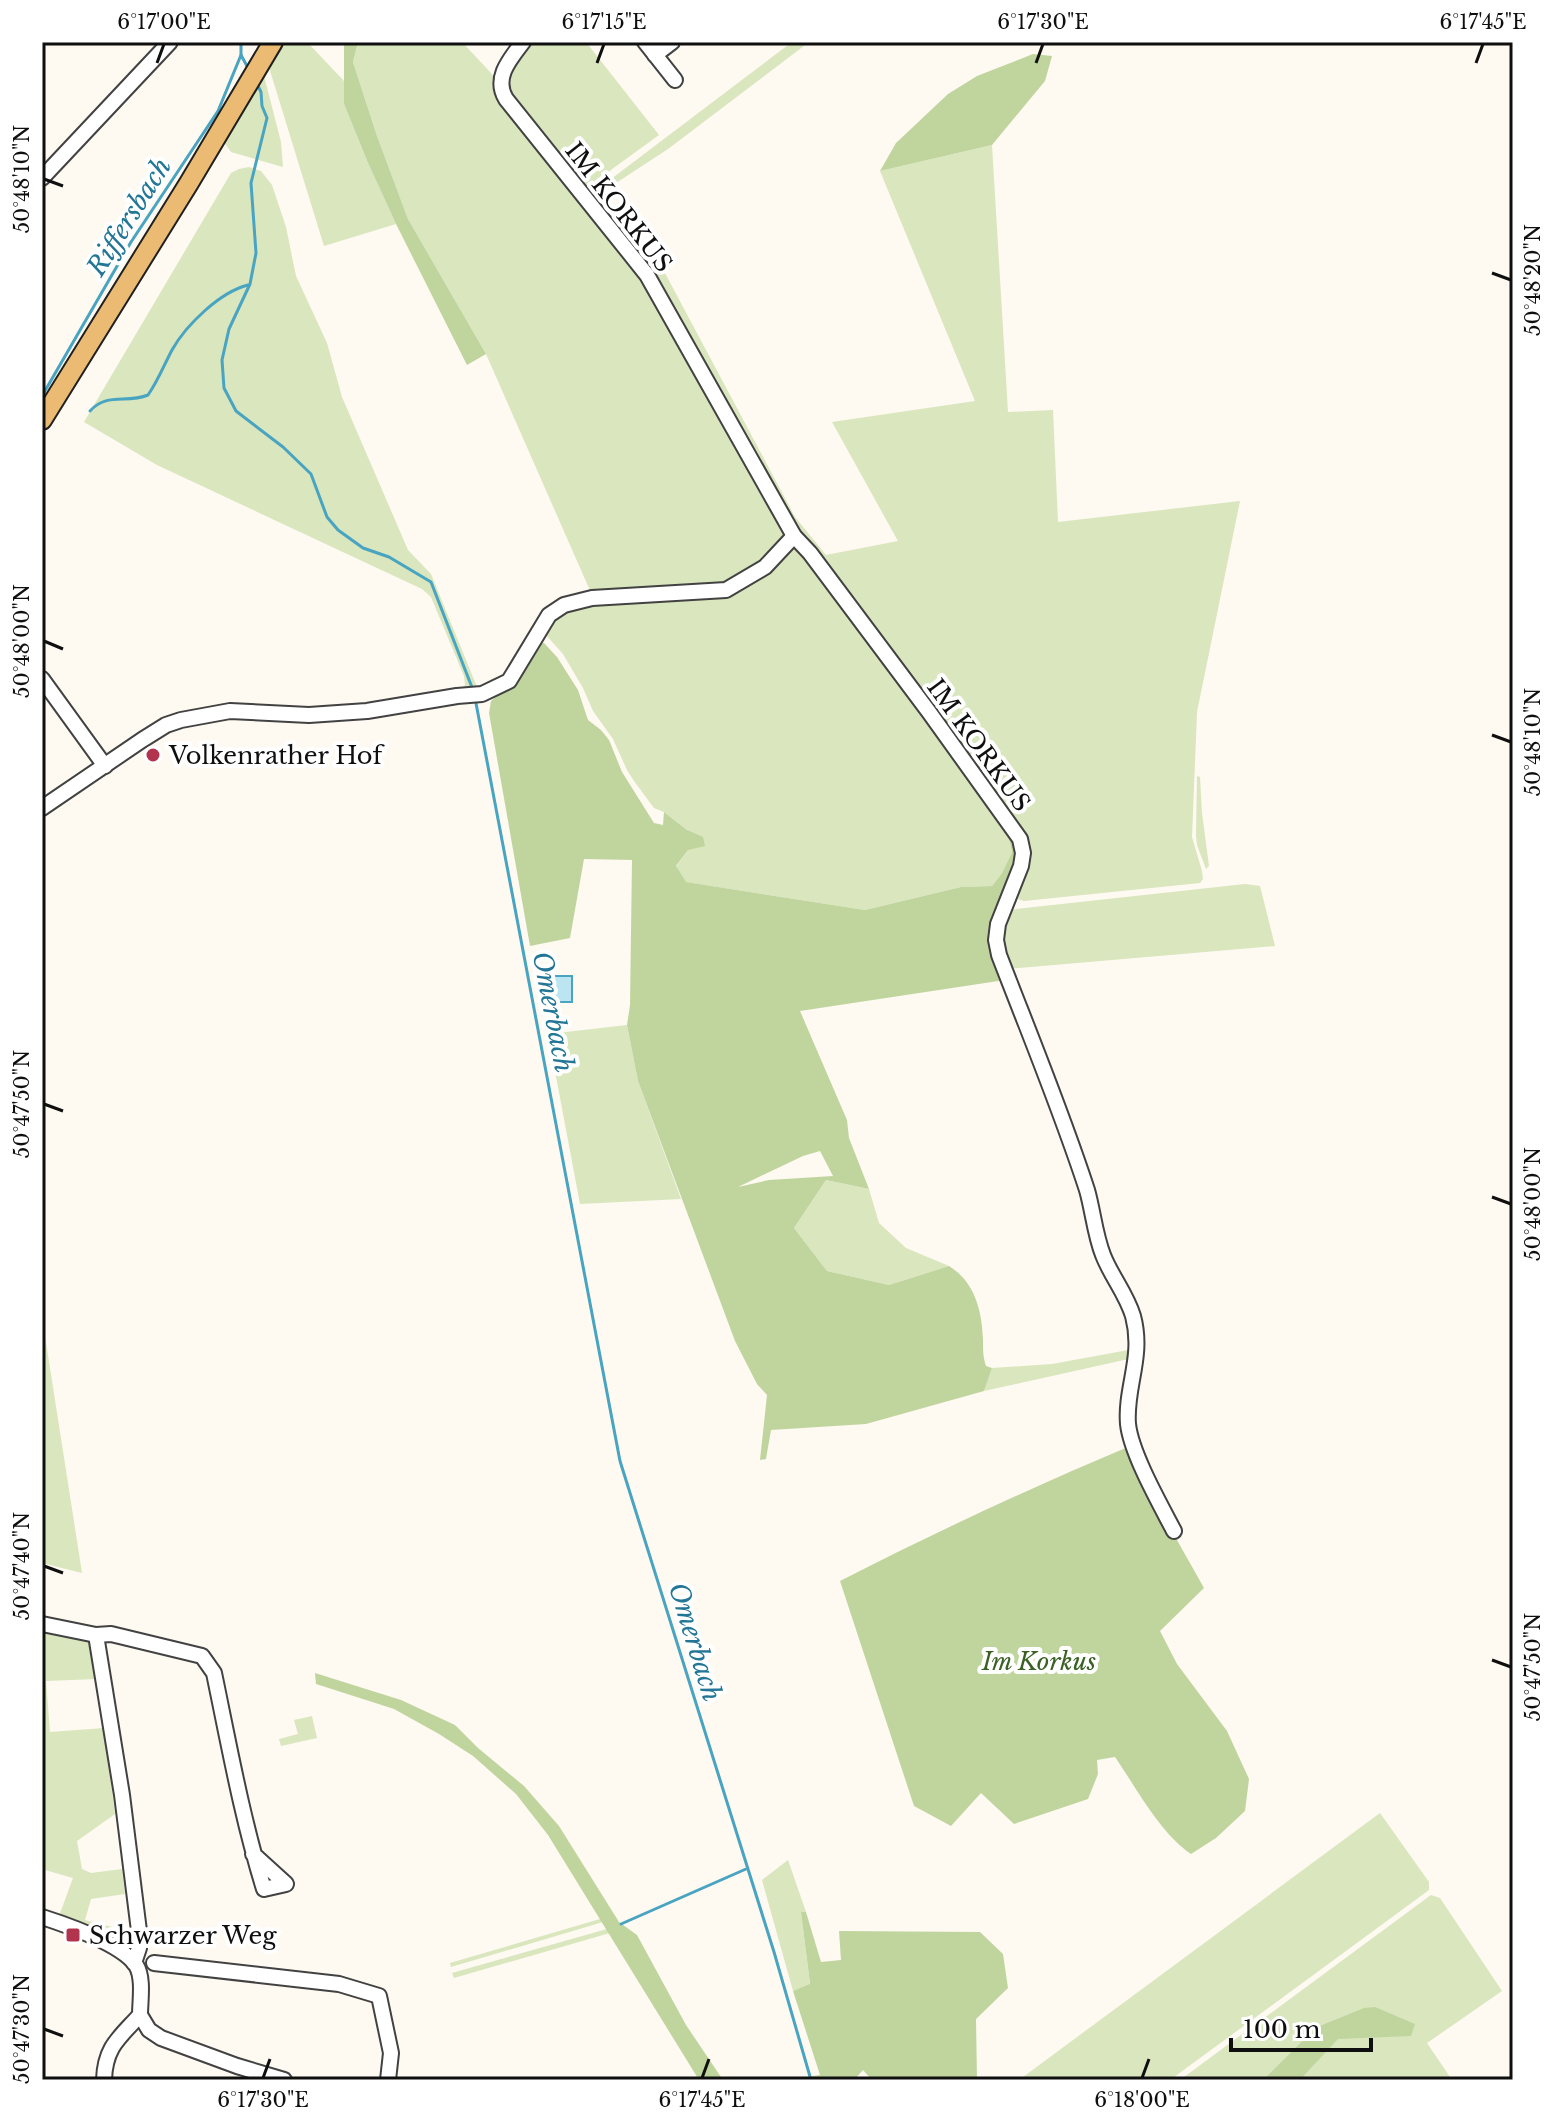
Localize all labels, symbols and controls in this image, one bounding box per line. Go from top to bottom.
text: 6°17'00"E [117,10,211,34]
text: 6°17'15"E [561,10,647,34]
text: 6°17'30"E [997,10,1089,34]
text: 6°17'45"E [1439,10,1527,34]
text: 50°48'10"N [10,125,34,233]
street label: IM KORKUS [559,136,679,278]
water label: Riffersbach [80,152,178,283]
text: 50°48'20"N [1521,224,1545,336]
text: 50°48'00"N [10,584,34,698]
street label: IM KORKUS [921,673,1037,817]
text: 50°48'10"N [1521,688,1545,796]
place label: Volkenrather Hof [168,741,385,770]
marker: Volkenrather Hof [144,746,162,764]
water label: Omerbach [526,949,580,1075]
text: 50°47'50"N [10,1050,34,1158]
text: 50°48'00"N [1521,1147,1545,1261]
text: 50°47'40"N [10,1512,34,1620]
water label: Omerbach [662,1579,728,1705]
text: 50°47'50"N [1521,1613,1545,1721]
park label: Im Korkus [981,1647,1096,1676]
place label: Schwarzer Weg [89,1921,277,1950]
marker: Schwarzer Weg [64,1926,82,1944]
text: 50°47'30"N [10,1974,34,2084]
scale bar [1231,2002,1371,2052]
text: 100 m [1243,2015,1321,2044]
text: 6°17'30"E [217,2088,309,2112]
text: 6°17'45"E [658,2088,746,2112]
text: 6°18'00"E [1094,2088,1190,2112]

